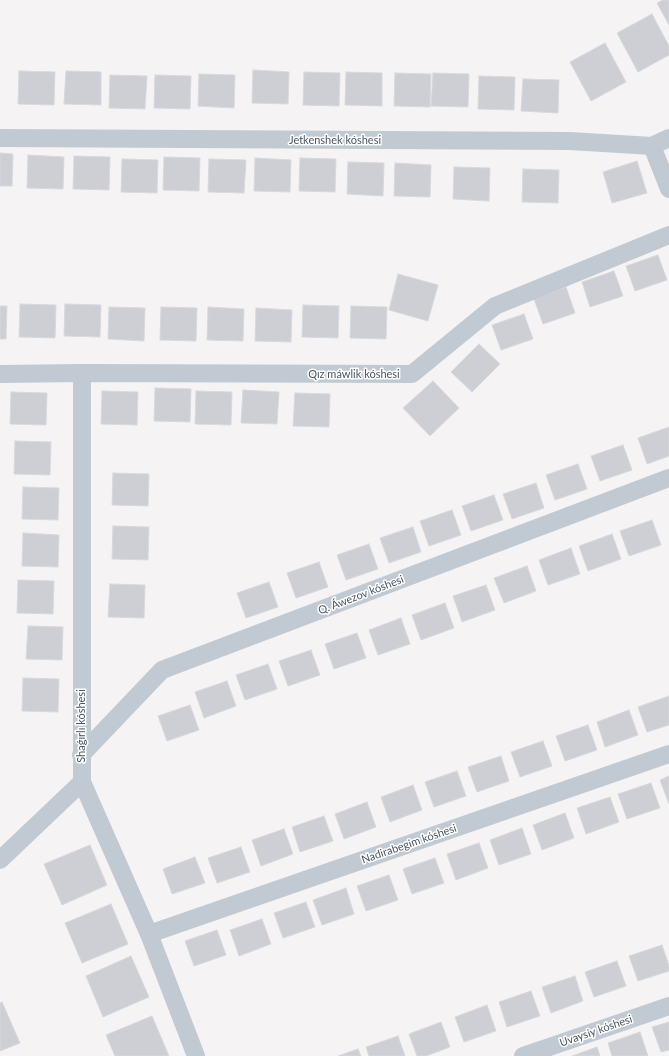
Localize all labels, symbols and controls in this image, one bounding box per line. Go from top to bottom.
street label: Jetkenshek kóshesi [289,133,381,147]
street label: Qız máwlik kóshesi [308,367,400,381]
street label: Q. Áwezov kóshesi [316,573,406,617]
street label: Shaǵırlı kóshesi [74,689,88,763]
street label: Nadirabegim kóshesi [360,822,458,866]
street label: Uvaysiy kóshesi [558,1012,634,1050]

